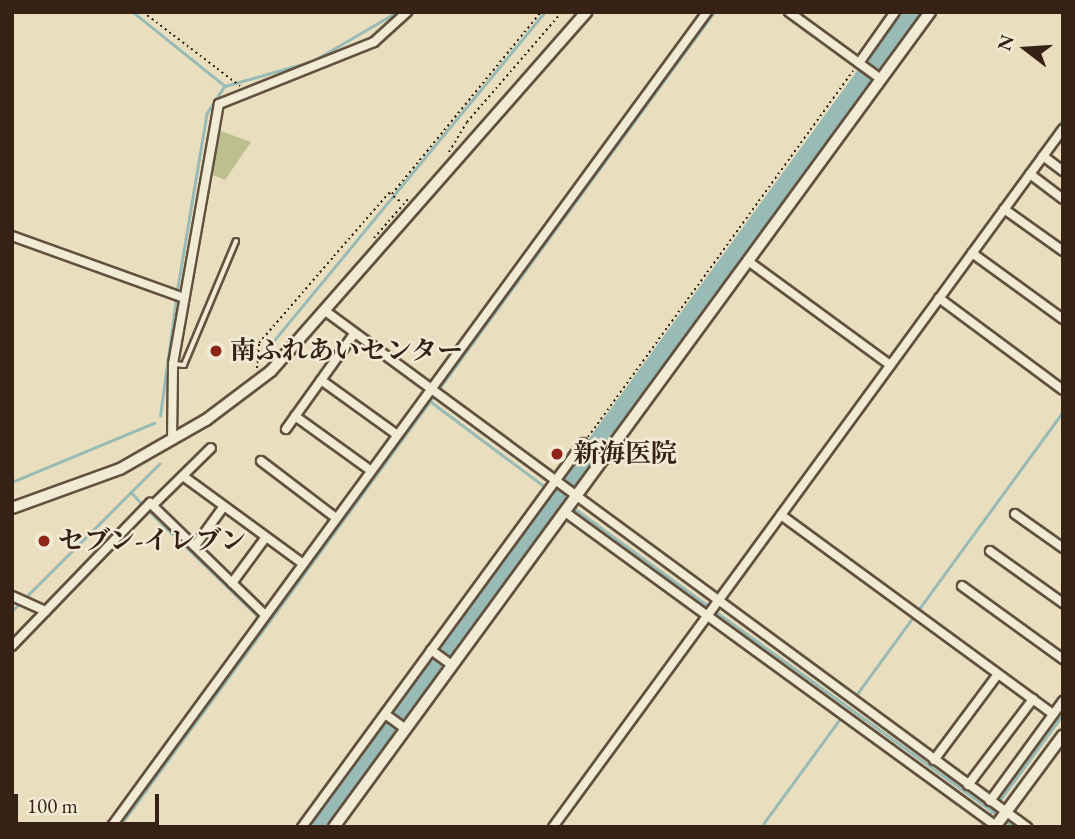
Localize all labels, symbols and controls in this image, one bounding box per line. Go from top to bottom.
north arrow [991,14,1061,84]
text: N [991,32,1020,54]
place label: 南ふれあいセンター [230,335,464,367]
marker: 南ふれあいセンター [208,343,224,359]
place label: 新海医院 [573,438,677,470]
marker: 新海医院 [547,444,567,464]
place label: セブン-イレブン [58,525,248,557]
marker: セブン-イレブン [36,533,52,549]
scale bar [18,780,163,824]
text: 100 m [27,792,78,819]

